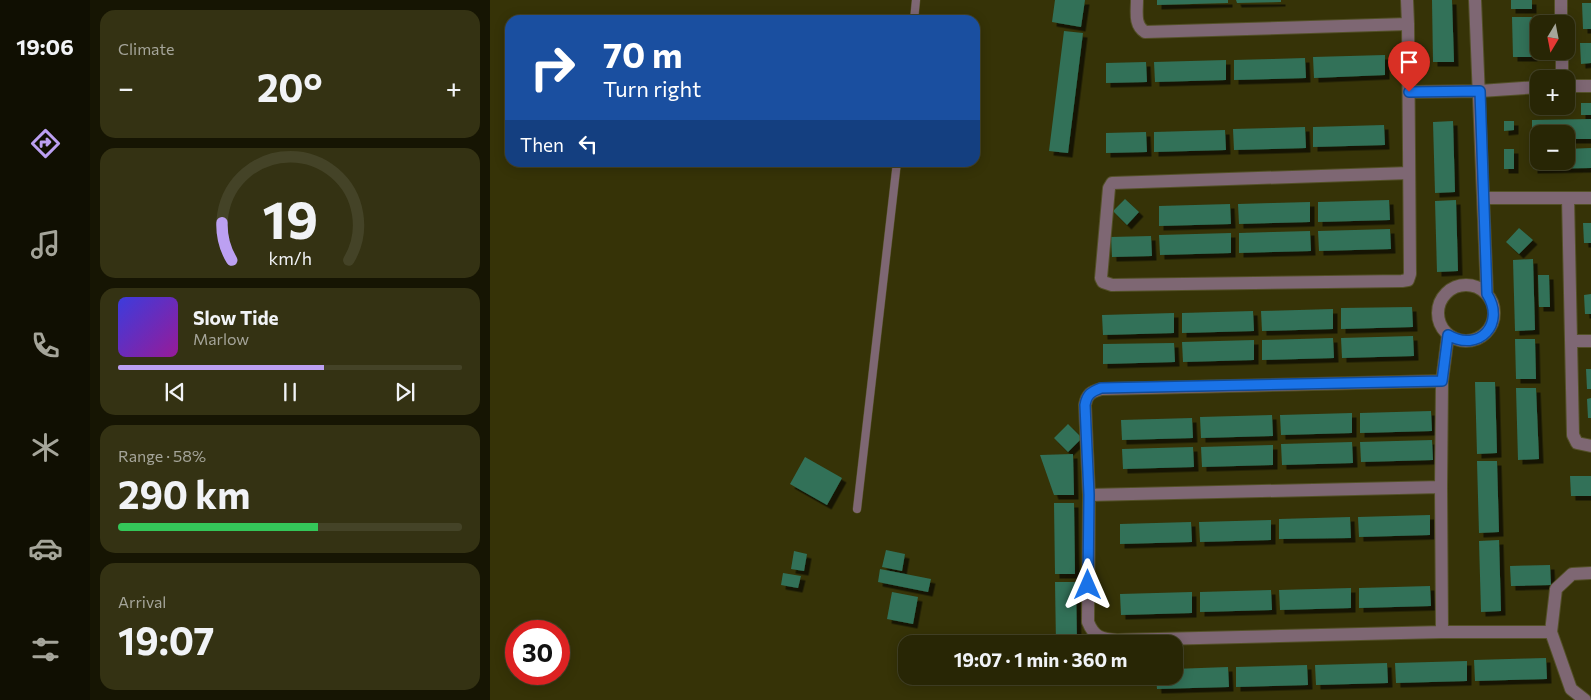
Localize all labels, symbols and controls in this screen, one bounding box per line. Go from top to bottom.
north arrow [1530,15,1575,60]
map controls [1530,15,1575,170]
text: 70 m [603,32,683,75]
text: 19:06 [16,33,74,60]
icon: right [520,35,585,100]
text: Climate [118,39,174,58]
pin [1388,41,1430,92]
icon: arrive [1395,48,1423,76]
text: 20° [257,63,323,110]
text: − [118,70,134,104]
text: + [446,70,462,104]
button: + [1530,70,1575,115]
text: Turn right [603,75,701,102]
button: − [1530,125,1575,170]
icon: directions [28,126,63,161]
icon: left [574,130,602,158]
text: Then [520,133,564,156]
text: 19 [262,186,318,250]
icon: music [28,227,63,262]
text: km/h [268,247,312,269]
text: Slow Tide [193,306,279,329]
icon: phone [28,328,63,363]
text: Marlow [193,329,249,348]
icon: previous [161,378,189,406]
icon: pause [276,378,304,406]
icon: next [391,378,419,406]
icon: climate [28,430,63,465]
text: Range · 58% [118,446,206,465]
text: 290 km [118,470,250,517]
icon: car [28,531,63,566]
position arrow [1061,558,1113,610]
text: Arrival [118,592,166,611]
text: 19:07 [118,616,214,663]
speed limit sign: 30 [505,620,570,685]
icon: filters [28,632,63,667]
text: 19:07 · 1 min · 360 m [954,648,1127,671]

